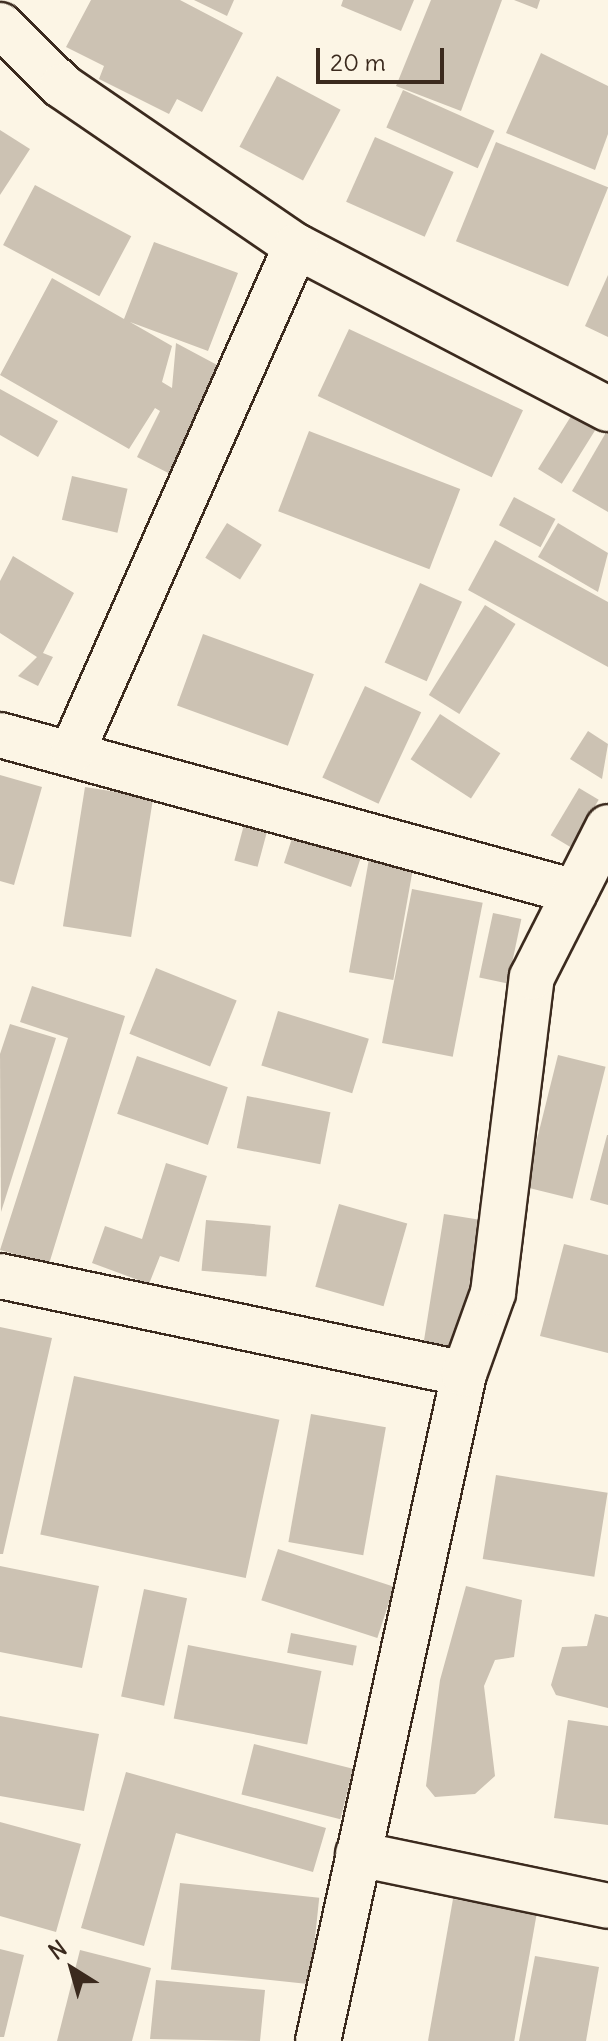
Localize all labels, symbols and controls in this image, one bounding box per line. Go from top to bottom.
scale bar [320,32,448,82]
text: 20 m [330,47,386,77]
north arrow [32,1929,112,2009]
text: N [43,1934,72,1966]

